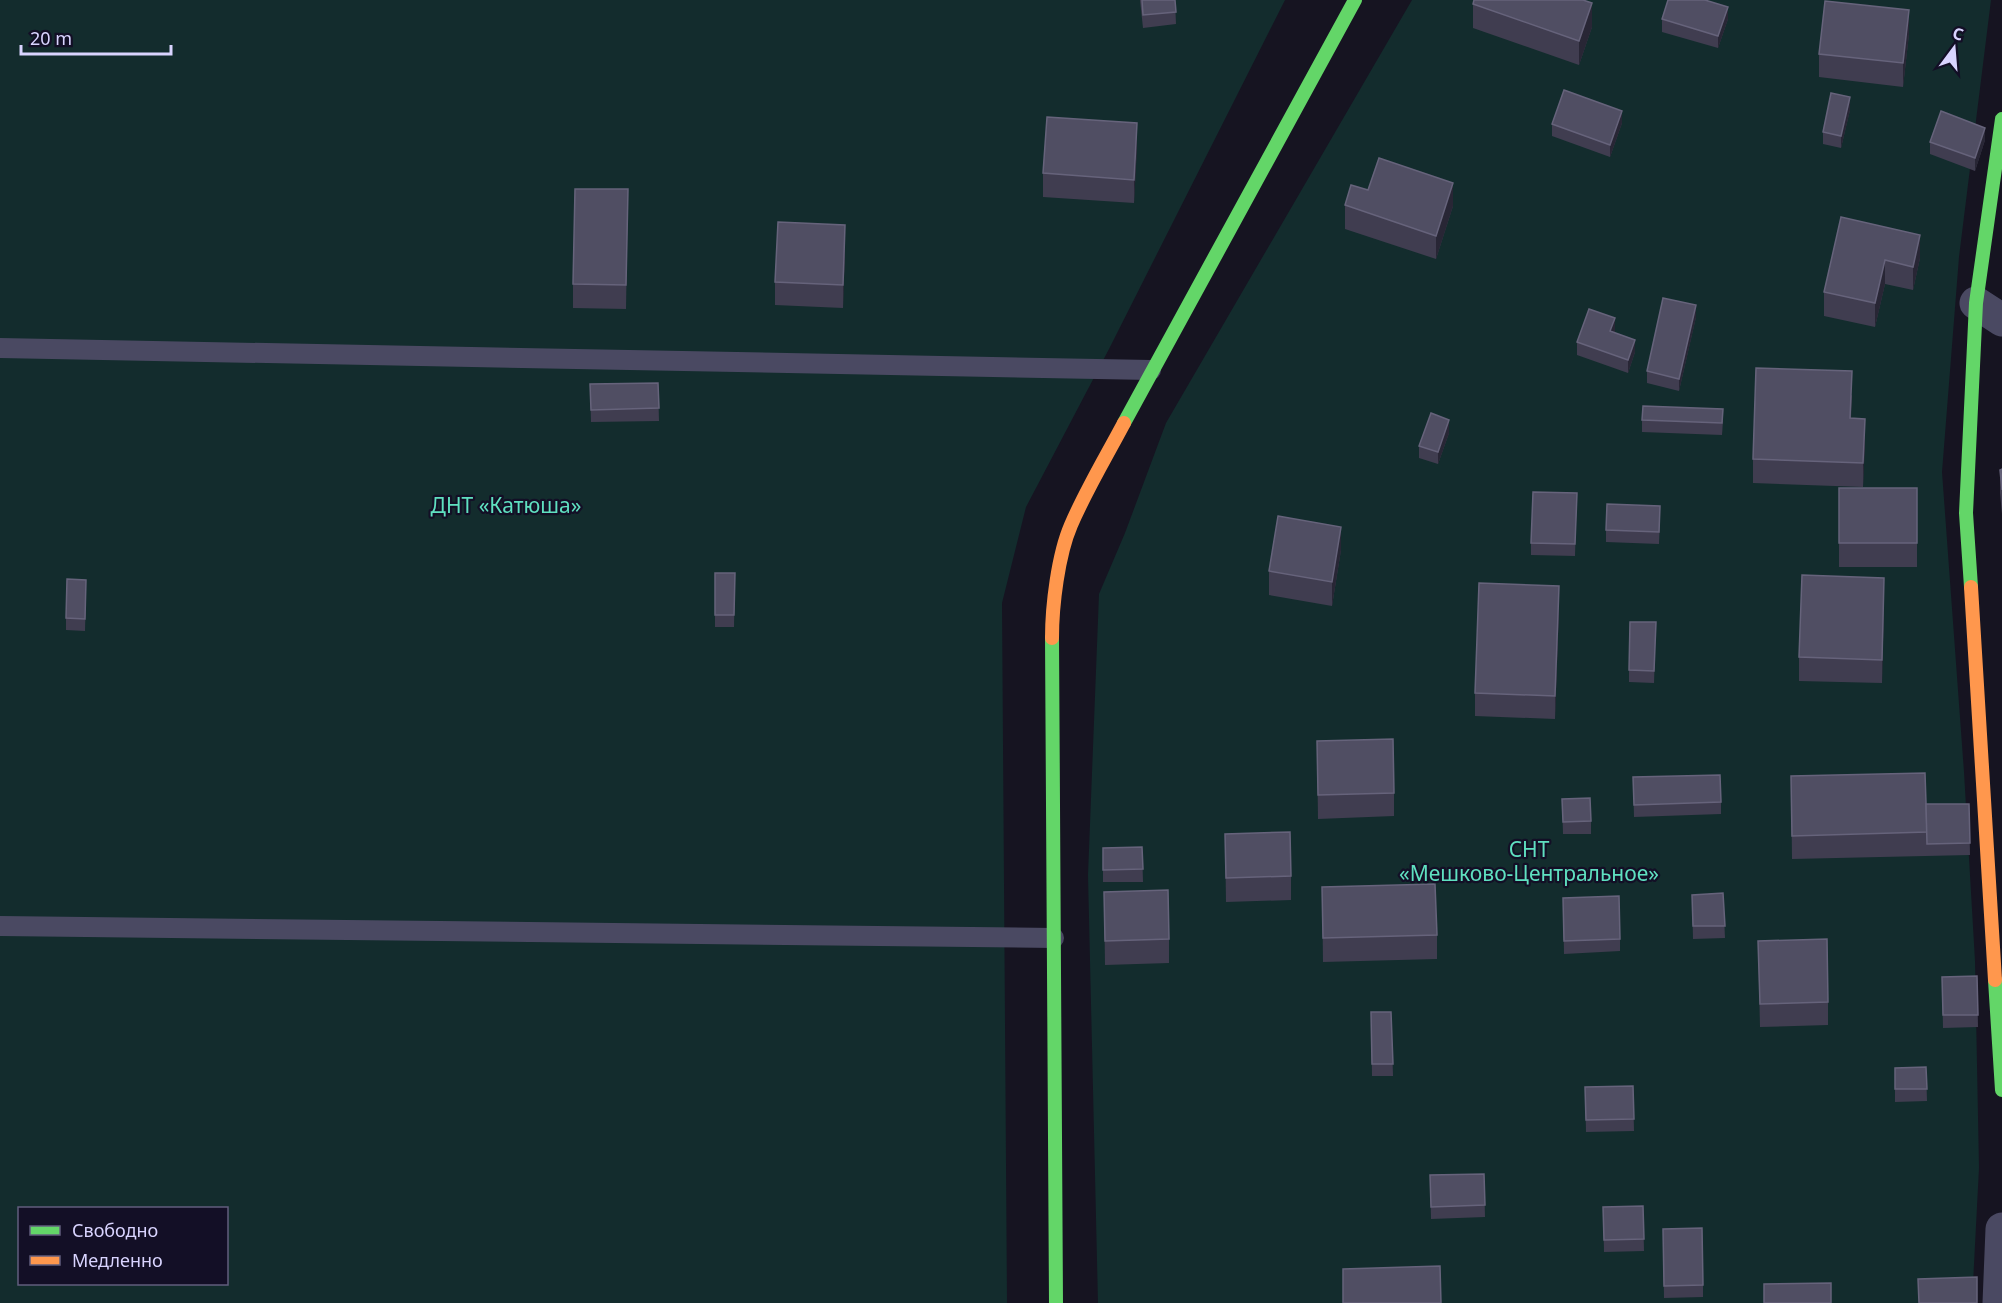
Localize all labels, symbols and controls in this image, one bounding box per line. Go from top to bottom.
scale bar [21,18,171,56]
north arrow [1924,18,1984,78]
text: С [1950,22,1966,46]
text: 20 m [30,26,72,50]
park label: ДНТ «Катюша» [431,491,581,519]
park label: СНТ «Мешково-Центральное» [1399,835,1659,887]
legend [18,1207,228,1285]
text: Свободно [72,1218,158,1242]
text: Медленно [72,1248,163,1272]

